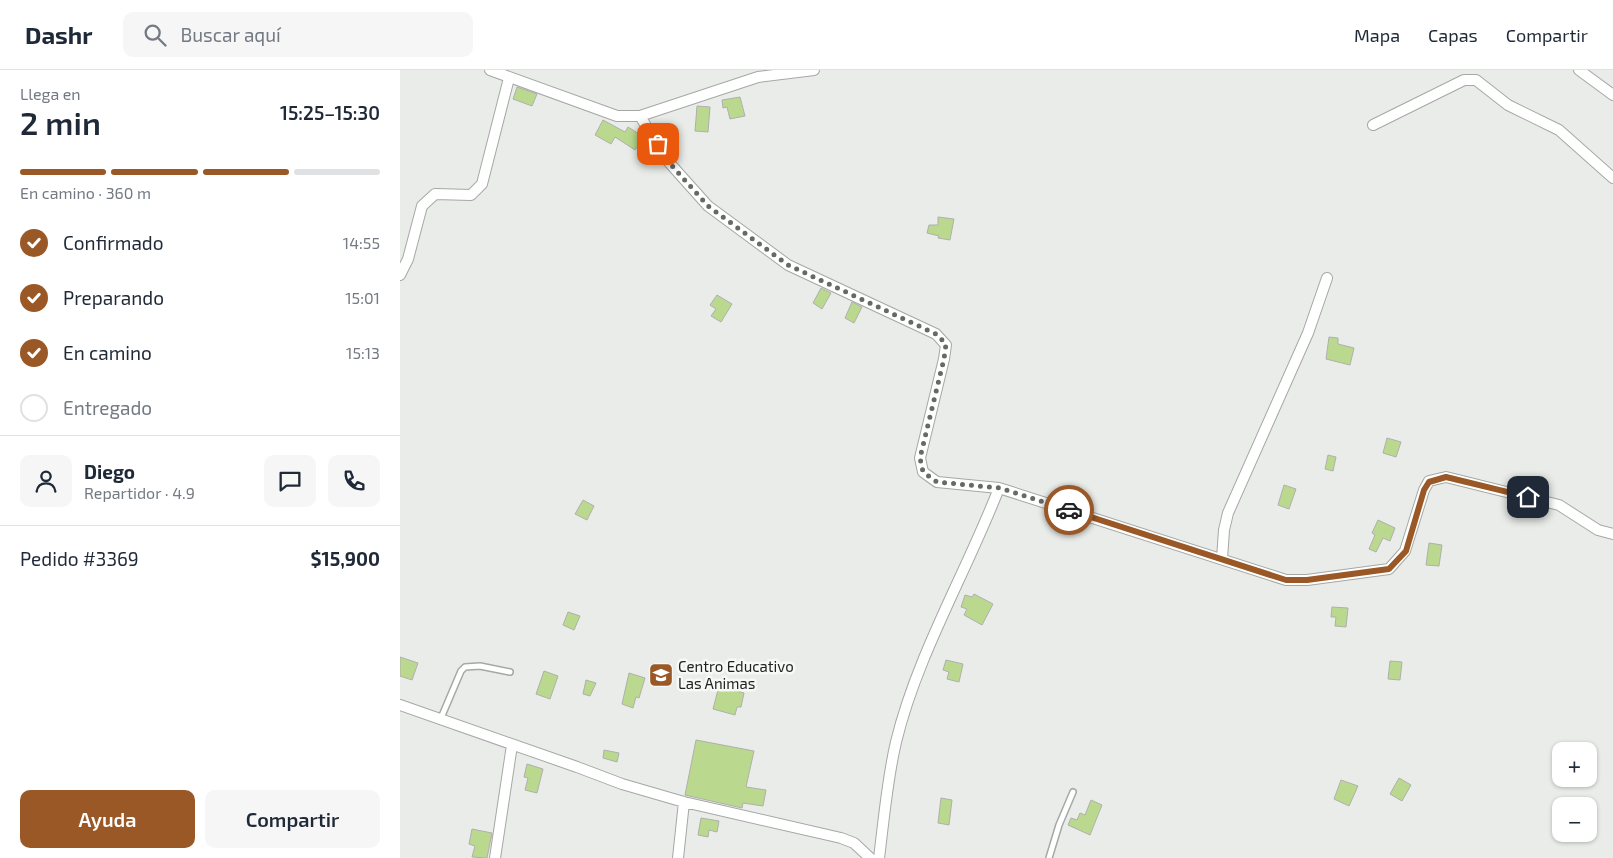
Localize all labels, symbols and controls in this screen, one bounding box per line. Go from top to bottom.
search box [123,12,473,57]
text: Dashr [25,20,93,49]
icon: search [141,21,169,49]
text: Buscar aquí [181,23,281,46]
text: Mapa [1354,24,1400,46]
text: Capas [1428,24,1478,46]
text: Compartir [1506,24,1588,46]
text: Llega en [20,84,81,103]
text: 15:25–15:30 [280,101,380,124]
text: 2 min [20,103,101,141]
pin [637,123,679,165]
icon: bag [644,130,672,158]
text: En camino · 360 m [20,183,151,202]
icon: check [20,229,48,257]
text: Confirmado [63,231,164,254]
text: 14:55 [343,233,380,252]
icon: check [20,284,48,312]
text: Preparando [63,286,164,309]
text: 15:01 [345,288,380,307]
icon: check [20,339,48,367]
text: En camino [63,341,152,364]
text: 15:13 [346,343,380,362]
text: Entregado [63,396,152,419]
button: person [20,455,72,507]
button: chat [264,455,316,507]
button: phone [328,455,380,507]
text: Diego [84,460,135,483]
pin [1507,476,1549,518]
text: Repartidor · 4.9 [84,483,195,502]
icon: home [1514,483,1542,511]
courier [1044,485,1094,535]
icon: car [1055,496,1083,524]
text: Pedido #3369 [20,547,139,570]
text: $15,900 [310,547,380,570]
place label: Centro Educativo Las Animas [678,657,794,692]
school or university icon: Centro Educativo Las Animas [648,662,674,688]
map controls [1552,742,1597,842]
button: + [1552,742,1597,787]
button: Ayuda [20,790,195,848]
button: Compartir [205,790,380,848]
button: − [1552,797,1597,842]

